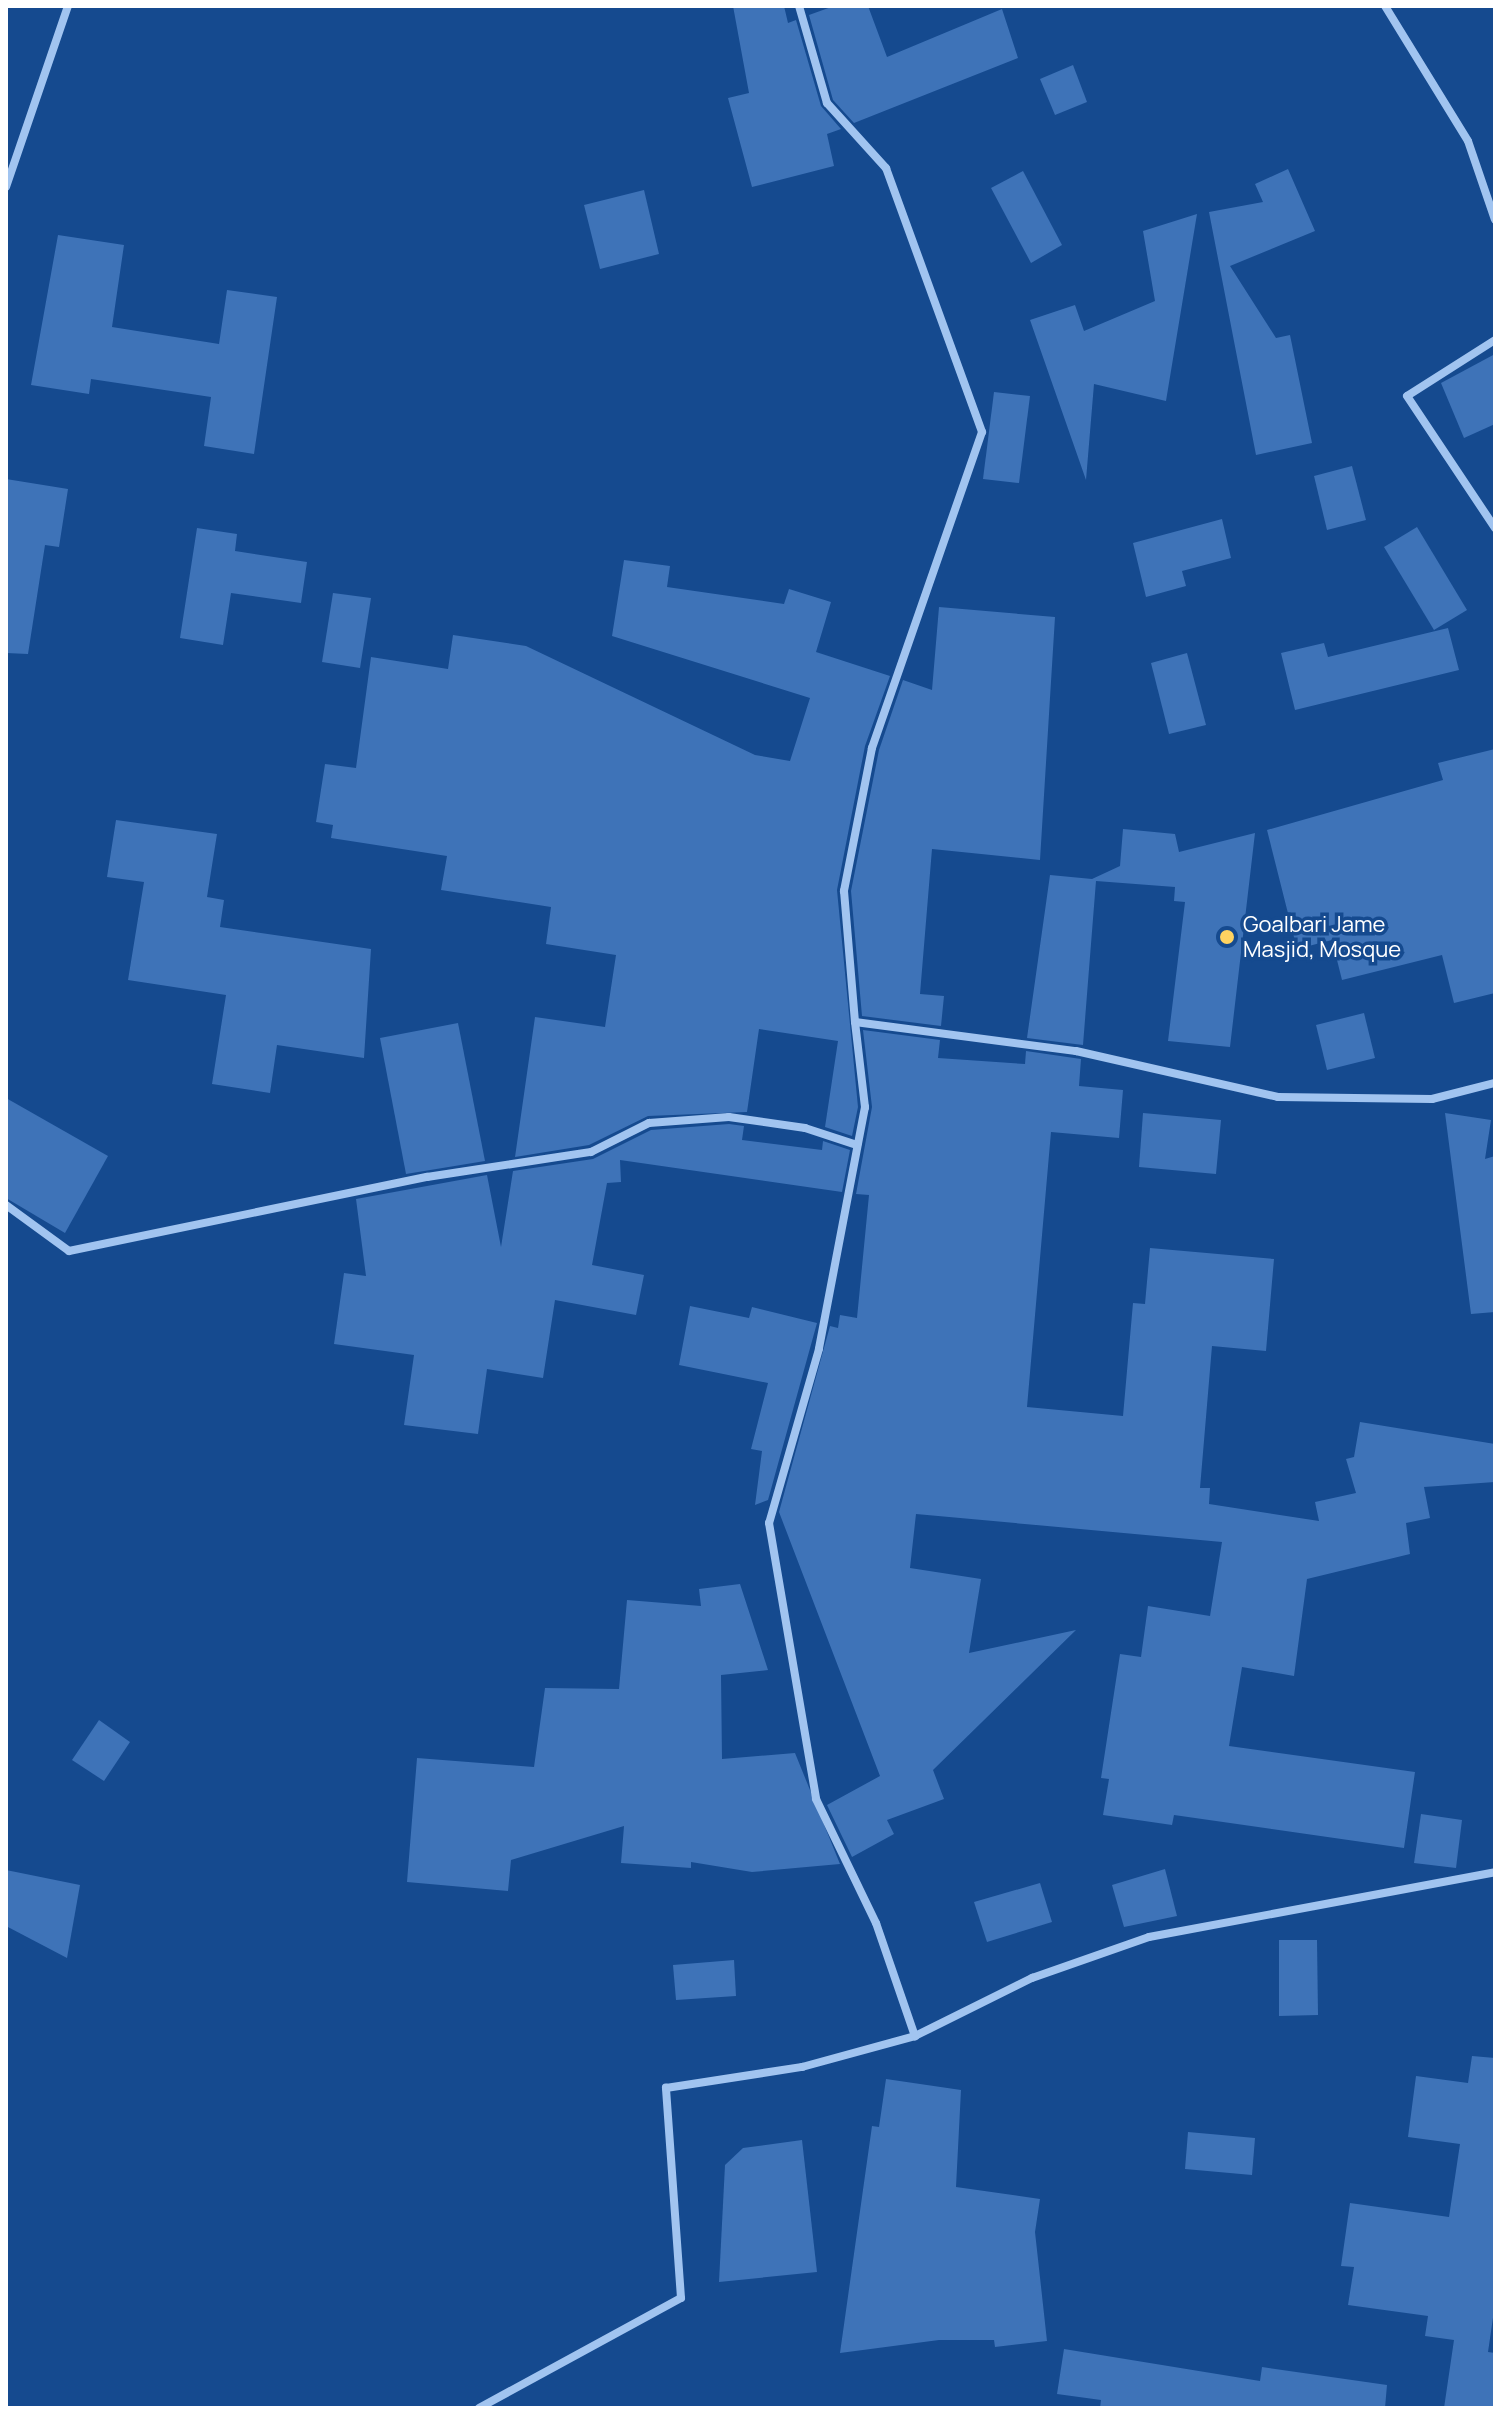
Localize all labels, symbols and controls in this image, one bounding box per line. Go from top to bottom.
place label: Goalbari Jame Masjid, Mosque [1243,911,1401,962]
marker: Goalbari Jame Masjid, Mosque [1218,928,1236,946]

